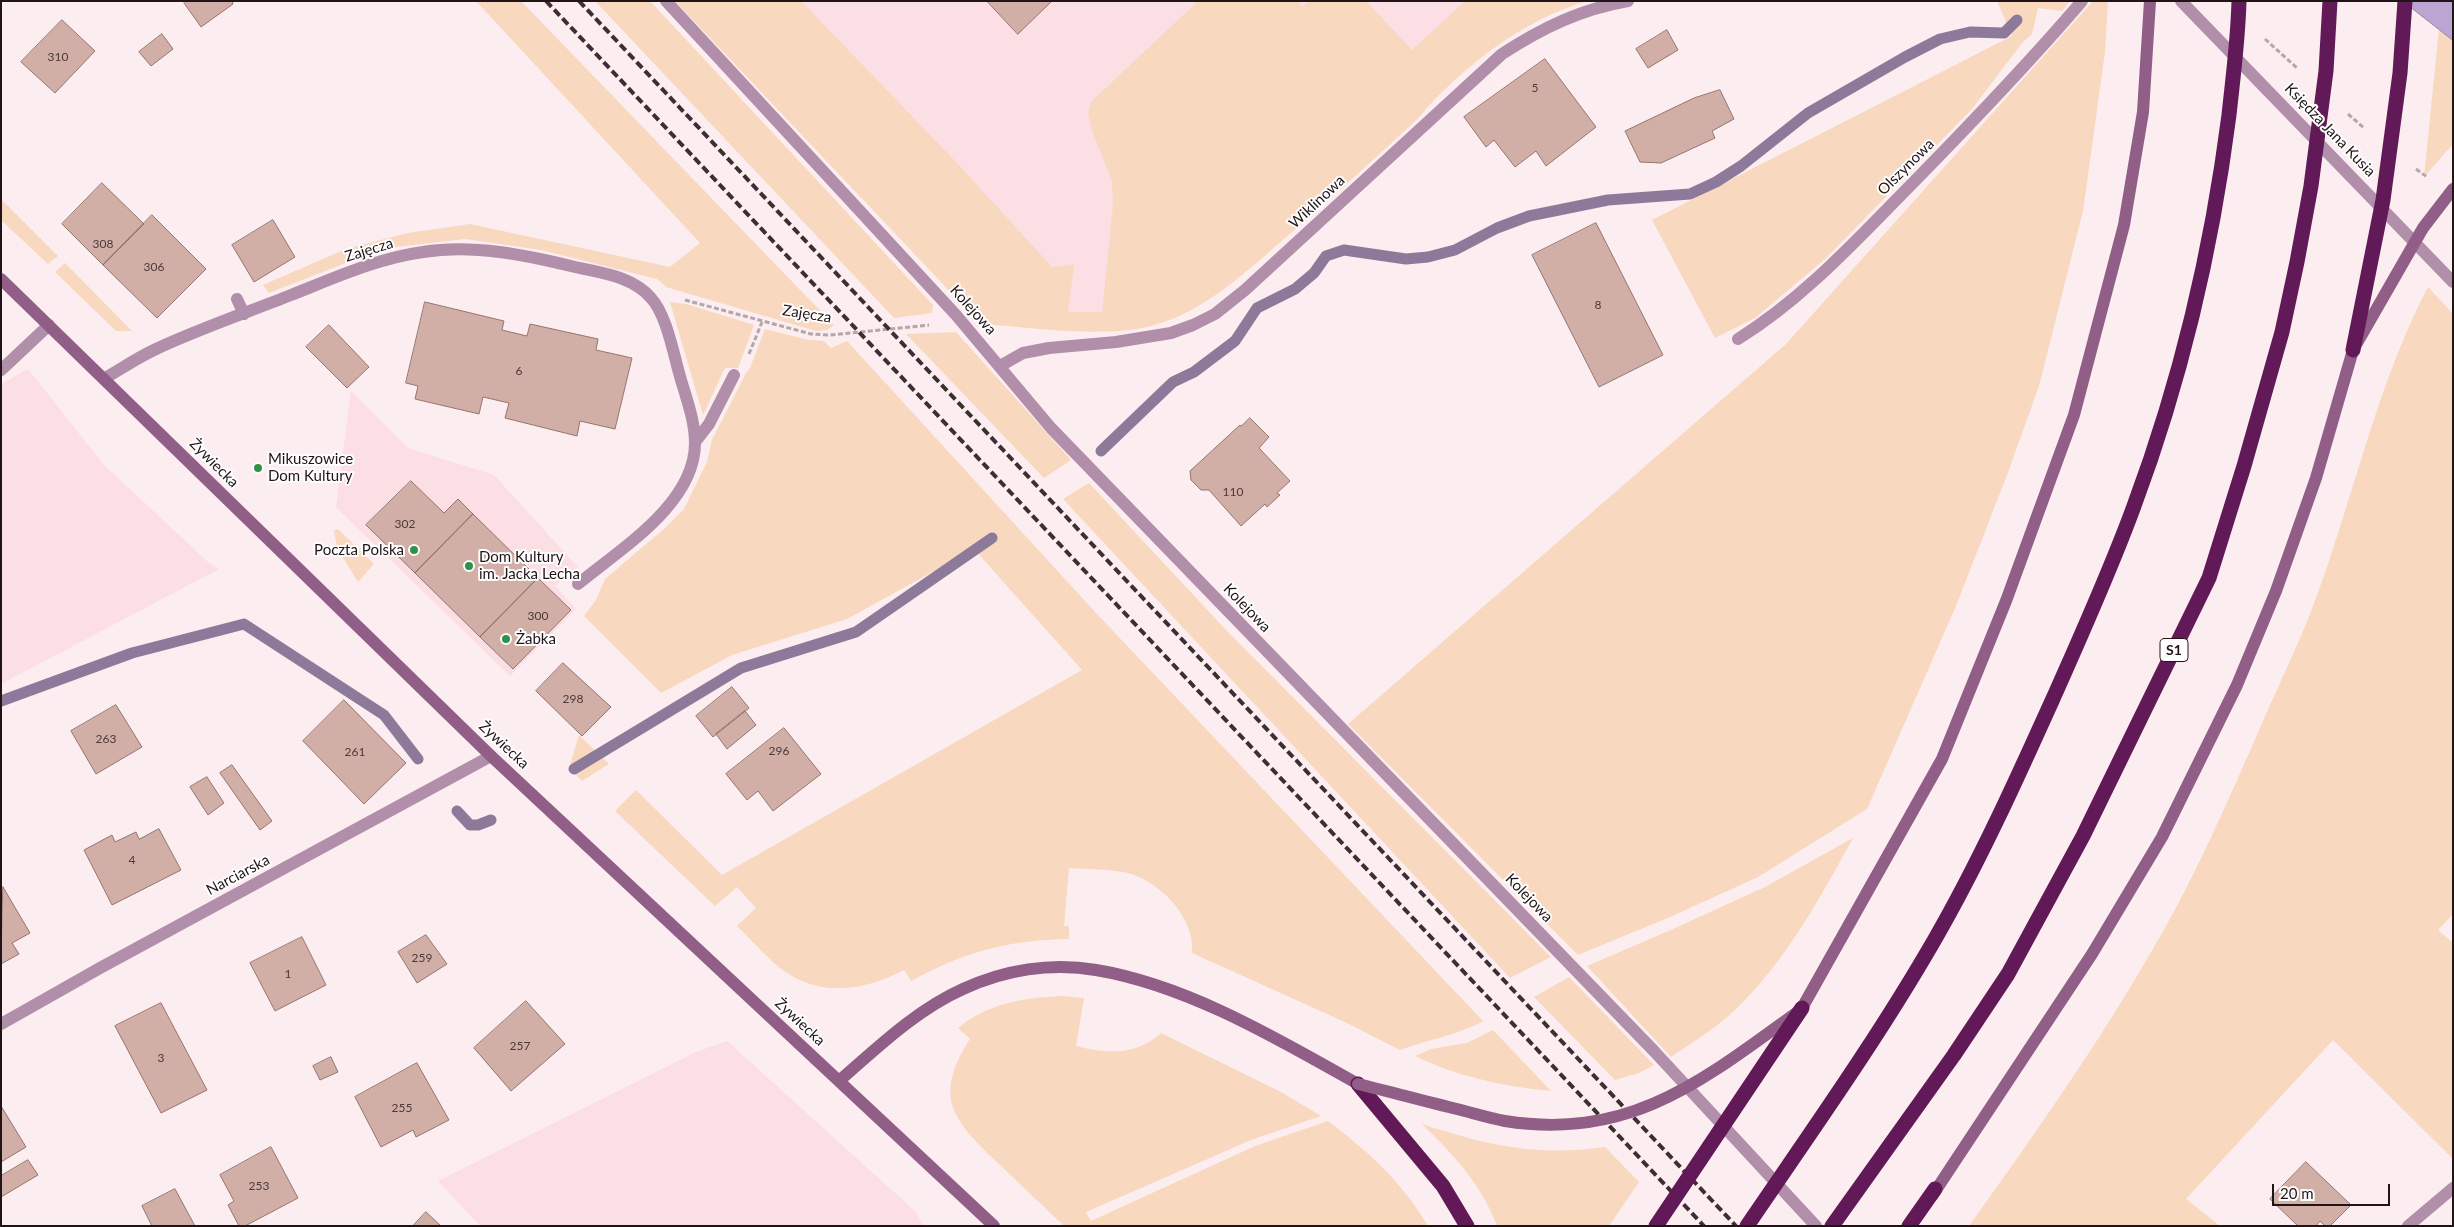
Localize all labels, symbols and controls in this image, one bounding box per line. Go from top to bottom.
house number: 310 [48,50,68,64]
street label: Księdza Jana Kusia [2281,80,2379,180]
house number: 5 [1532,81,1538,95]
street label: Olszynowa [1874,135,1938,199]
street label: Wiklinowa [1285,172,1349,232]
street label: Zajęcza [343,234,395,266]
house number: 308 [93,237,113,251]
house number: 306 [144,260,164,274]
street label: Kolejowa [946,282,1000,338]
house number: 8 [1595,298,1601,312]
street label: Zajęcza [781,301,833,327]
house number: 6 [516,364,522,378]
street label: Żywiecka [186,435,242,491]
place label: Mikuszowice Dom Kultury [268,450,353,485]
marker: Mikuszowice Dom Kultury [252,462,264,474]
house number: 110 [1223,485,1243,499]
house number: 302 [395,517,415,531]
place label: Poczta Polska [314,541,404,559]
marker: Poczta Polska [408,544,420,556]
place label: Dom Kultury im. Jacka Lecha [479,548,580,583]
marker: Dom Kultury im. Jacka Lecha [463,560,475,572]
street label: Kolejowa [1220,580,1274,636]
house number: 300 [528,609,548,623]
place label: Żabka [516,630,556,648]
marker: Żabka [500,633,512,645]
road number: S1 [2160,638,2188,662]
house number: 298 [563,692,583,706]
street label: Żywiecka [475,717,533,773]
house number: 263 [96,732,116,746]
house number: 296 [769,744,789,758]
house number: 261 [345,745,365,759]
street label: Narciarska [203,851,273,899]
house number: 4 [129,853,135,867]
street label: Kolejowa [1502,870,1556,926]
house number: 259 [412,951,432,965]
house number: 1 [285,967,291,981]
street label: Żywiecka [771,994,829,1050]
house number: 257 [510,1039,530,1053]
house number: 3 [158,1051,164,1065]
house number: 255 [392,1101,412,1115]
scale bar [2274,1174,2392,1206]
house number: 253 [249,1179,269,1193]
text: 20 m [2280,1184,2314,1202]

